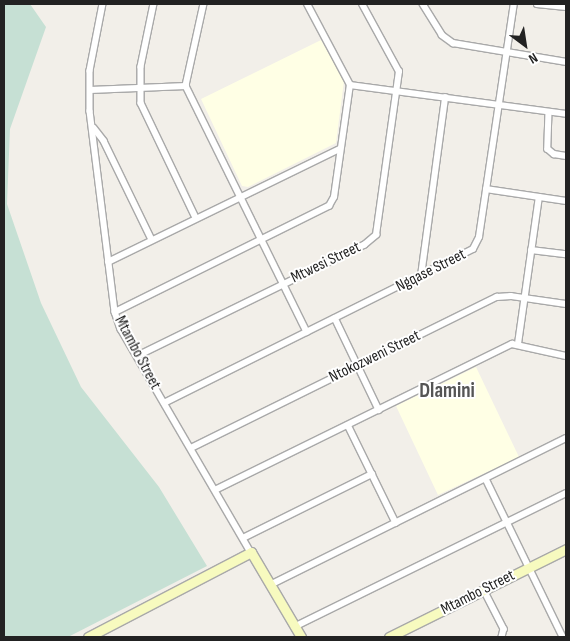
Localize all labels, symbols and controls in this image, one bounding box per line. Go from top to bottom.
north arrow [500,20,550,70]
text: N [525,49,541,67]
street label: Mtwesi Street [288,238,364,288]
street label: Ngqase Street [393,245,469,297]
street label: Mtambo Street [110,313,164,393]
street label: Ntokozweni Street [326,327,424,387]
district label: Dlamini [419,378,475,404]
street label: Mtambo Street [438,566,518,620]

